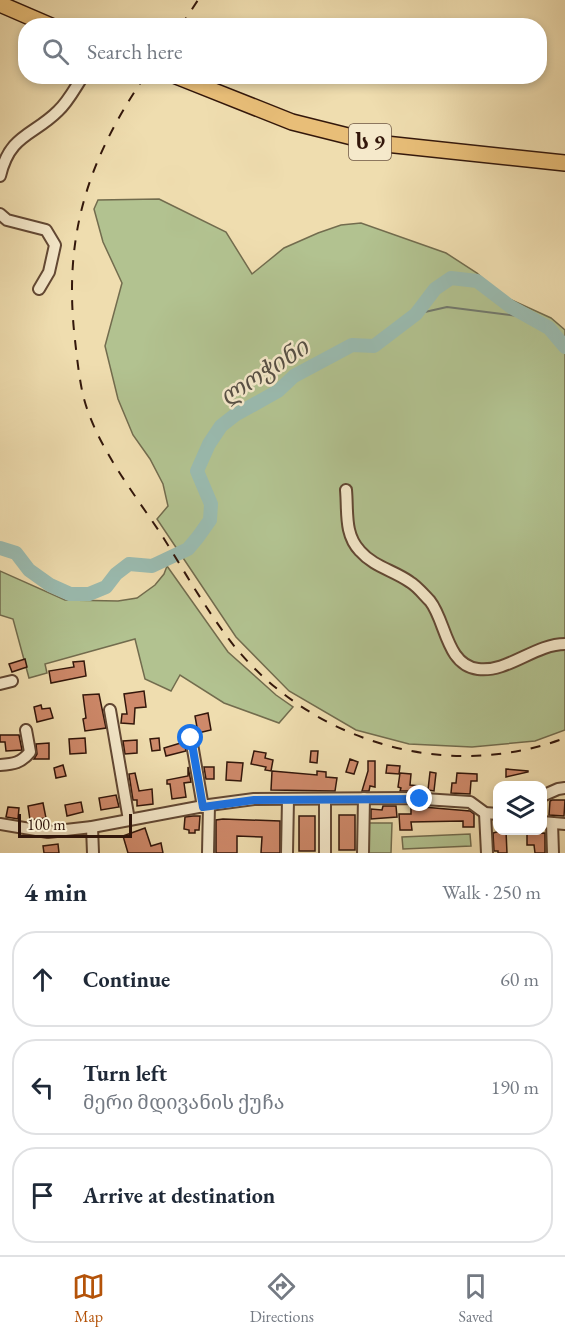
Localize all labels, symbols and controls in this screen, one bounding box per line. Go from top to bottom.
search box [18,18,547,84]
icon: search [39,35,72,68]
text: Search here [87,37,182,66]
road number: ს 9 [349,124,391,160]
water label: ლოჭინი [213,331,315,412]
route start [177,724,203,750]
map controls [493,781,547,835]
button: layers [493,781,547,835]
route end [406,785,432,811]
scale bar [18,811,132,838]
text: 100 m [27,814,66,835]
text: 4 min [24,875,87,909]
text: Walk · 250 m [442,879,541,905]
icon: ahead [26,963,59,996]
text: Continue [83,965,170,994]
text: 60 m [500,966,539,992]
text: Turn left [83,1059,167,1088]
icon: left [26,1071,59,1104]
text: 190 m [491,1074,539,1100]
text: მერი მდივანის ქუჩა [83,1089,284,1115]
icon: arrive [26,1179,59,1212]
text: Arrive at destination [83,1181,275,1210]
tab: Map [72,1270,105,1327]
tab: Directions [250,1270,314,1327]
tab: Saved [458,1270,493,1327]

